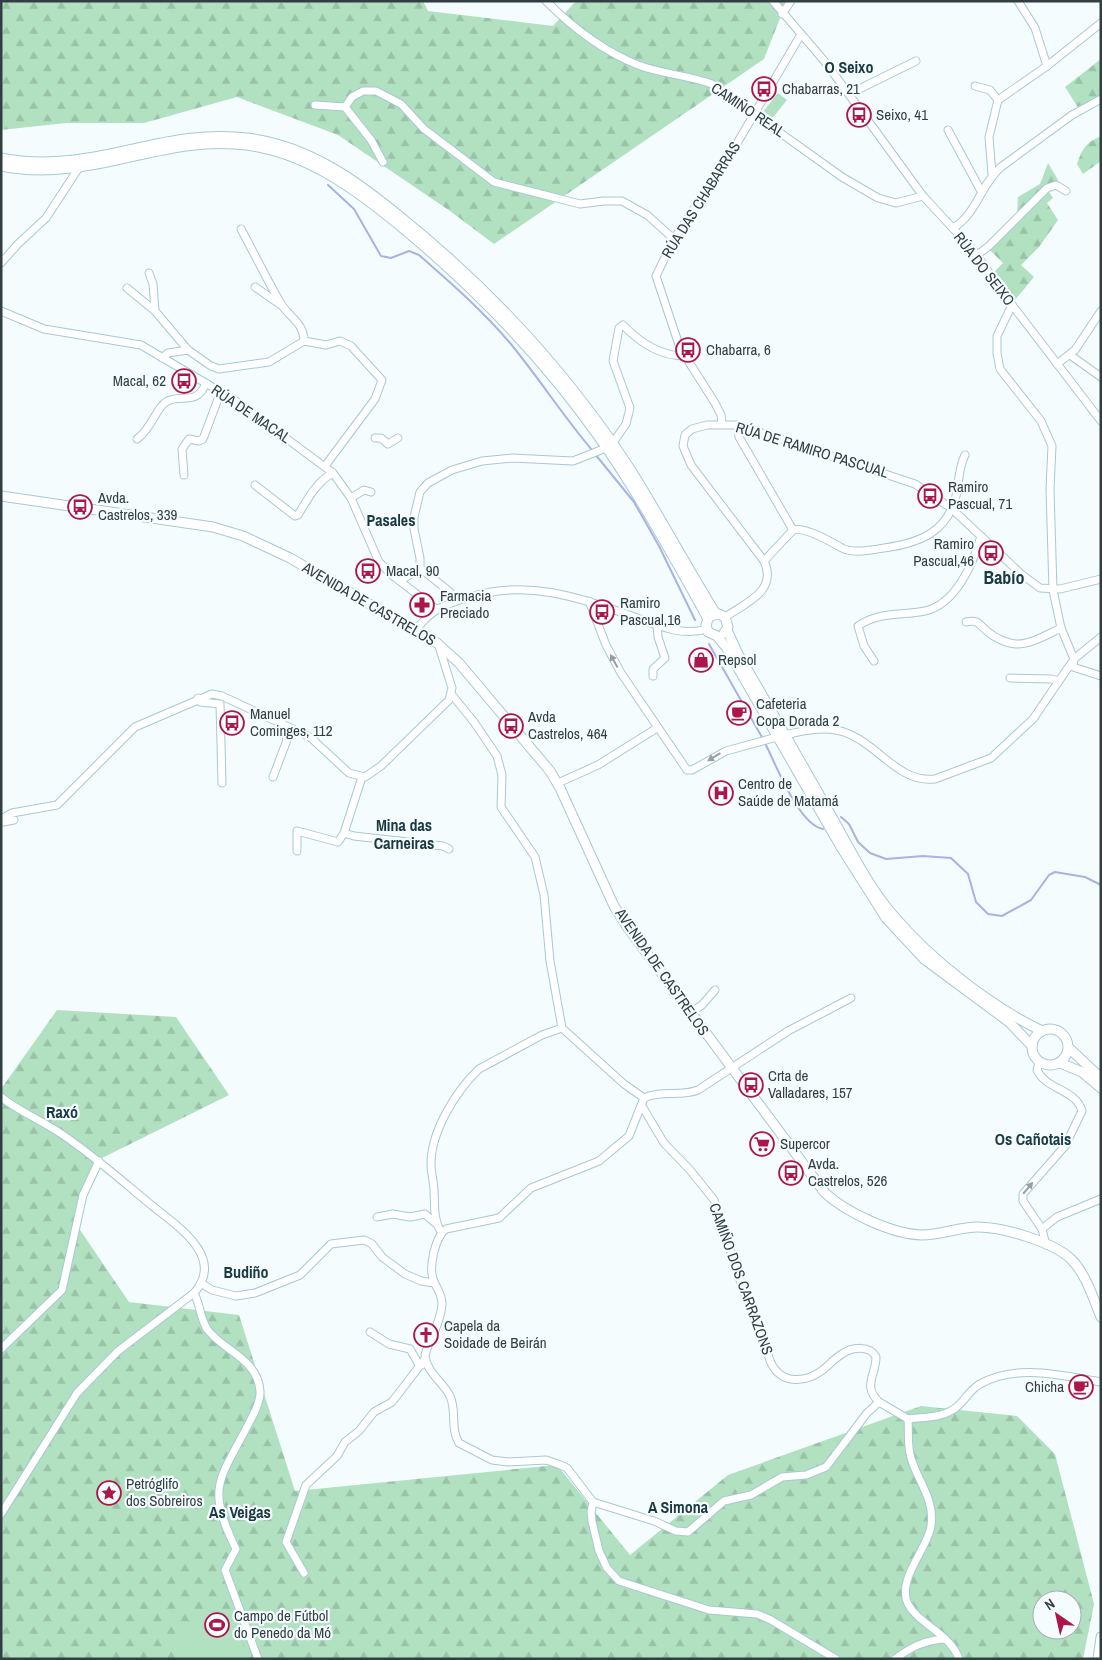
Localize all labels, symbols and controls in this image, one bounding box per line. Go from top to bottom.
district label: O Seixo [825,56,873,78]
bus stop icon: Chabarras, 21 [751,76,777,102]
street label: CAMIÑO REAL [707,77,789,142]
place label: Chabarras, 21 [782,78,860,99]
bus stop icon: Seixo, 41 [846,102,872,128]
place label: Seixo, 41 [876,104,928,125]
street label: RÚA DAS CHABARRAS [656,137,745,262]
street label: RÚA DO SEIXO [949,227,1020,310]
bus stop icon: Chabarra, 6 [675,337,701,363]
place label: Chabarra, 6 [706,339,771,360]
bus stop icon: Macal, 62 [171,368,197,394]
place label: Macal, 62 [113,370,166,391]
street label: RÚA DE MACAL [207,379,295,448]
street label: RÚA DE RAMIRO PASCUAL [733,416,891,483]
place label: Ramiro Pascual, 71 [948,476,1012,514]
bus stop icon: Ramiro Pascual, 71 [917,483,943,509]
place label: Avda. Castrelos, 339 [97,487,177,525]
bus stop icon: Avda. Castrelos, 339 [67,494,93,520]
district label: Pasales [367,509,415,531]
place label: Ramiro Pascual,46 [913,533,974,571]
bus stop icon: Ramiro Pascual,46 [978,540,1004,566]
street label: AVENIDA DE CASTRELOS [298,556,440,650]
bus stop icon: Macal, 90 [355,558,381,584]
place label: Macal, 90 [386,560,439,581]
district label: Babío [983,565,1025,590]
place label: Farmacia Preciado [440,585,492,623]
pharmacy icon: Farmacia Preciado [409,592,435,618]
place label: Ramiro Pascual,16 [620,592,681,630]
bus stop icon: Ramiro Pascual,16 [589,599,615,625]
shop icon: Repsol [688,647,714,673]
place label: Repsol [718,649,756,670]
one-way arrow [610,653,618,668]
place label: Cafeteria Copa Dorada 2 [756,693,840,731]
cafe icon: Cafeteria Copa Dorada 2 [726,700,752,726]
place label: Manuel Cominges, 112 [250,703,333,741]
place label: Avda Castrelos, 464 [527,706,607,744]
bus stop icon: Manuel Cominges, 112 [219,710,245,736]
bus stop icon: Avda Castrelos, 464 [498,713,524,739]
one-way arrow [707,753,720,762]
place label: Centro de Saúde de Matamá [738,773,839,811]
hospital icon: Centro de Saúde de Matamá [708,780,734,806]
district label: Mina das Carneiras [374,814,434,854]
street label: AVENIDA DE CASTRELOS [610,903,714,1040]
place label: Crta de Valladares, 157 [768,1065,853,1103]
bus stop icon: Crta de Valladares, 157 [738,1072,764,1098]
district label: Raxó [46,1101,78,1123]
district label: Os Cañotais [995,1128,1071,1150]
supermarket icon: Supercor [749,1131,775,1157]
place label: Supercor [780,1133,830,1154]
place label: Avda. Castrelos, 526 [807,1153,887,1191]
bus stop icon: Avda. Castrelos, 526 [778,1160,804,1186]
one-way arrow [1023,1181,1034,1194]
street label: CAMIÑO DOS CARRAZONS [704,1200,779,1358]
district label: Budiño [223,1261,269,1283]
place label: Capela da Soidade de Beirán [444,1315,547,1353]
church icon: Capela da Soidade de Beirán [413,1322,439,1348]
cafe icon: Chicha [1068,1374,1094,1400]
place label: Chicha [1025,1376,1064,1397]
place label: Petróglifo dos Sobreiros [126,1473,203,1511]
place icon: Petróglifo dos Sobreiros [96,1480,122,1506]
district label: A Simona [648,1496,709,1518]
district label: As Veigas [209,1501,271,1523]
north arrow [1032,1590,1082,1640]
text: N [1041,1594,1058,1614]
place label: Campo de Fútbol do Penedo da Mó [234,1605,331,1643]
sports icon: Campo de Fútbol do Penedo da Mó [204,1612,230,1638]

